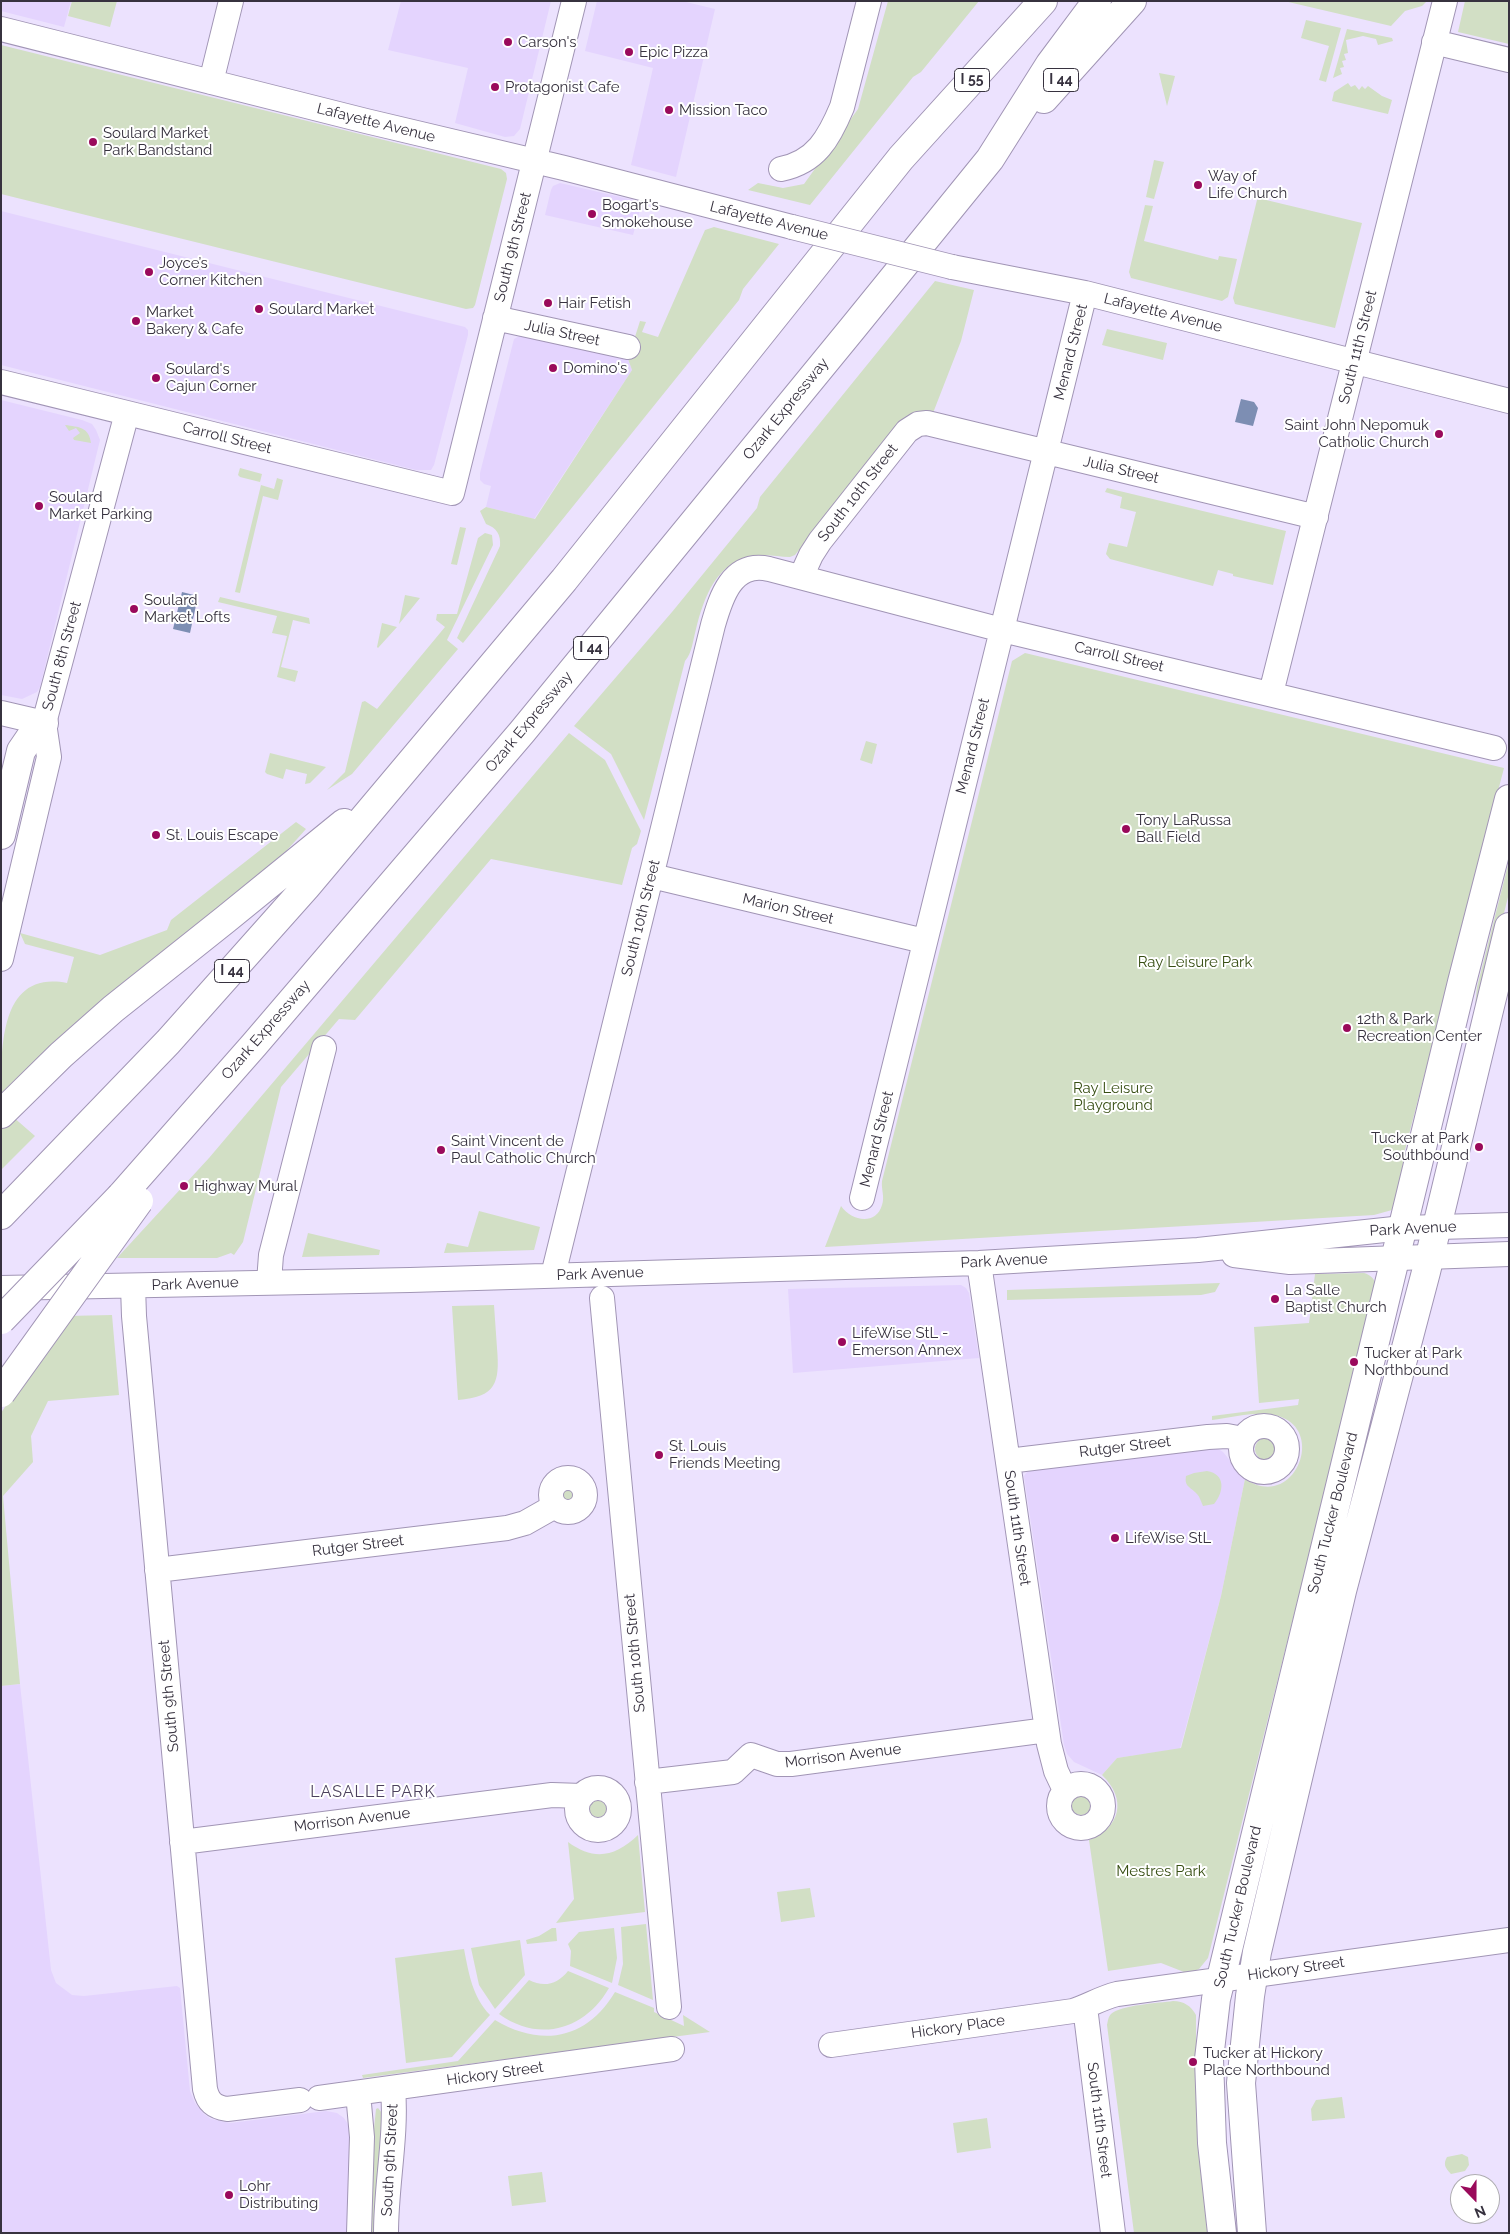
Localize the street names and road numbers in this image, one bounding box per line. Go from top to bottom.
road number: I 55 [954,68,990,92]
road number: I 44 [1044,68,1078,92]
street label: Lafayette Avenue [315,100,437,146]
street label: South 9th Street [491,190,535,304]
street label: Lafayette Avenue [708,198,830,244]
street label: South 11th Street [1335,288,1381,406]
street label: Lafayette Avenue [1102,290,1224,336]
street label: Menard Street [1050,302,1092,402]
street label: Julia Street [522,316,602,350]
street label: Ozark Expressway [739,354,833,464]
street label: Carroll Street [181,418,273,458]
street label: South 10th Street [814,440,902,546]
street label: Julia Street [1081,453,1161,487]
street label: South 8th Street [39,599,85,713]
road number: I 44 [574,636,608,660]
street label: Carroll Street [1073,638,1165,676]
street label: Ozark Expressway [482,668,576,776]
street label: Menard Street [952,696,994,796]
street label: South 10th Street [618,858,664,978]
street label: Marion Street [741,890,835,928]
road number: I 44 [214,959,250,982]
street label: Ozark Expressway [218,977,314,1083]
street label: Menard Street [856,1089,898,1189]
street label: Park Avenue [1369,1218,1457,1240]
street label: Park Avenue [960,1250,1048,1272]
street label: Park Avenue [556,1263,644,1285]
street label: Park Avenue [151,1273,239,1295]
street label: South Tucker Boulevard [1304,1430,1362,1596]
street label: Rutger Street [1078,1432,1172,1462]
street label: South 11th Street [1000,1469,1034,1587]
street label: Rutger Street [311,1531,405,1561]
street label: South 10th Street [621,1593,649,1713]
street label: South 9th Street [155,1639,183,1753]
street label: Morrison Avenue [784,1740,902,1772]
street label: Morrison Avenue [293,1804,411,1836]
street label: South Tucker Boulevard [1211,1824,1265,1990]
street label: Hickory Street [1246,1953,1346,1985]
street label: Hickory Place [910,2011,1006,2043]
street label: Hickory Street [445,2058,545,2090]
street label: South 11th Street [1083,2061,1115,2179]
street label: South 9th Street [378,2103,402,2217]

